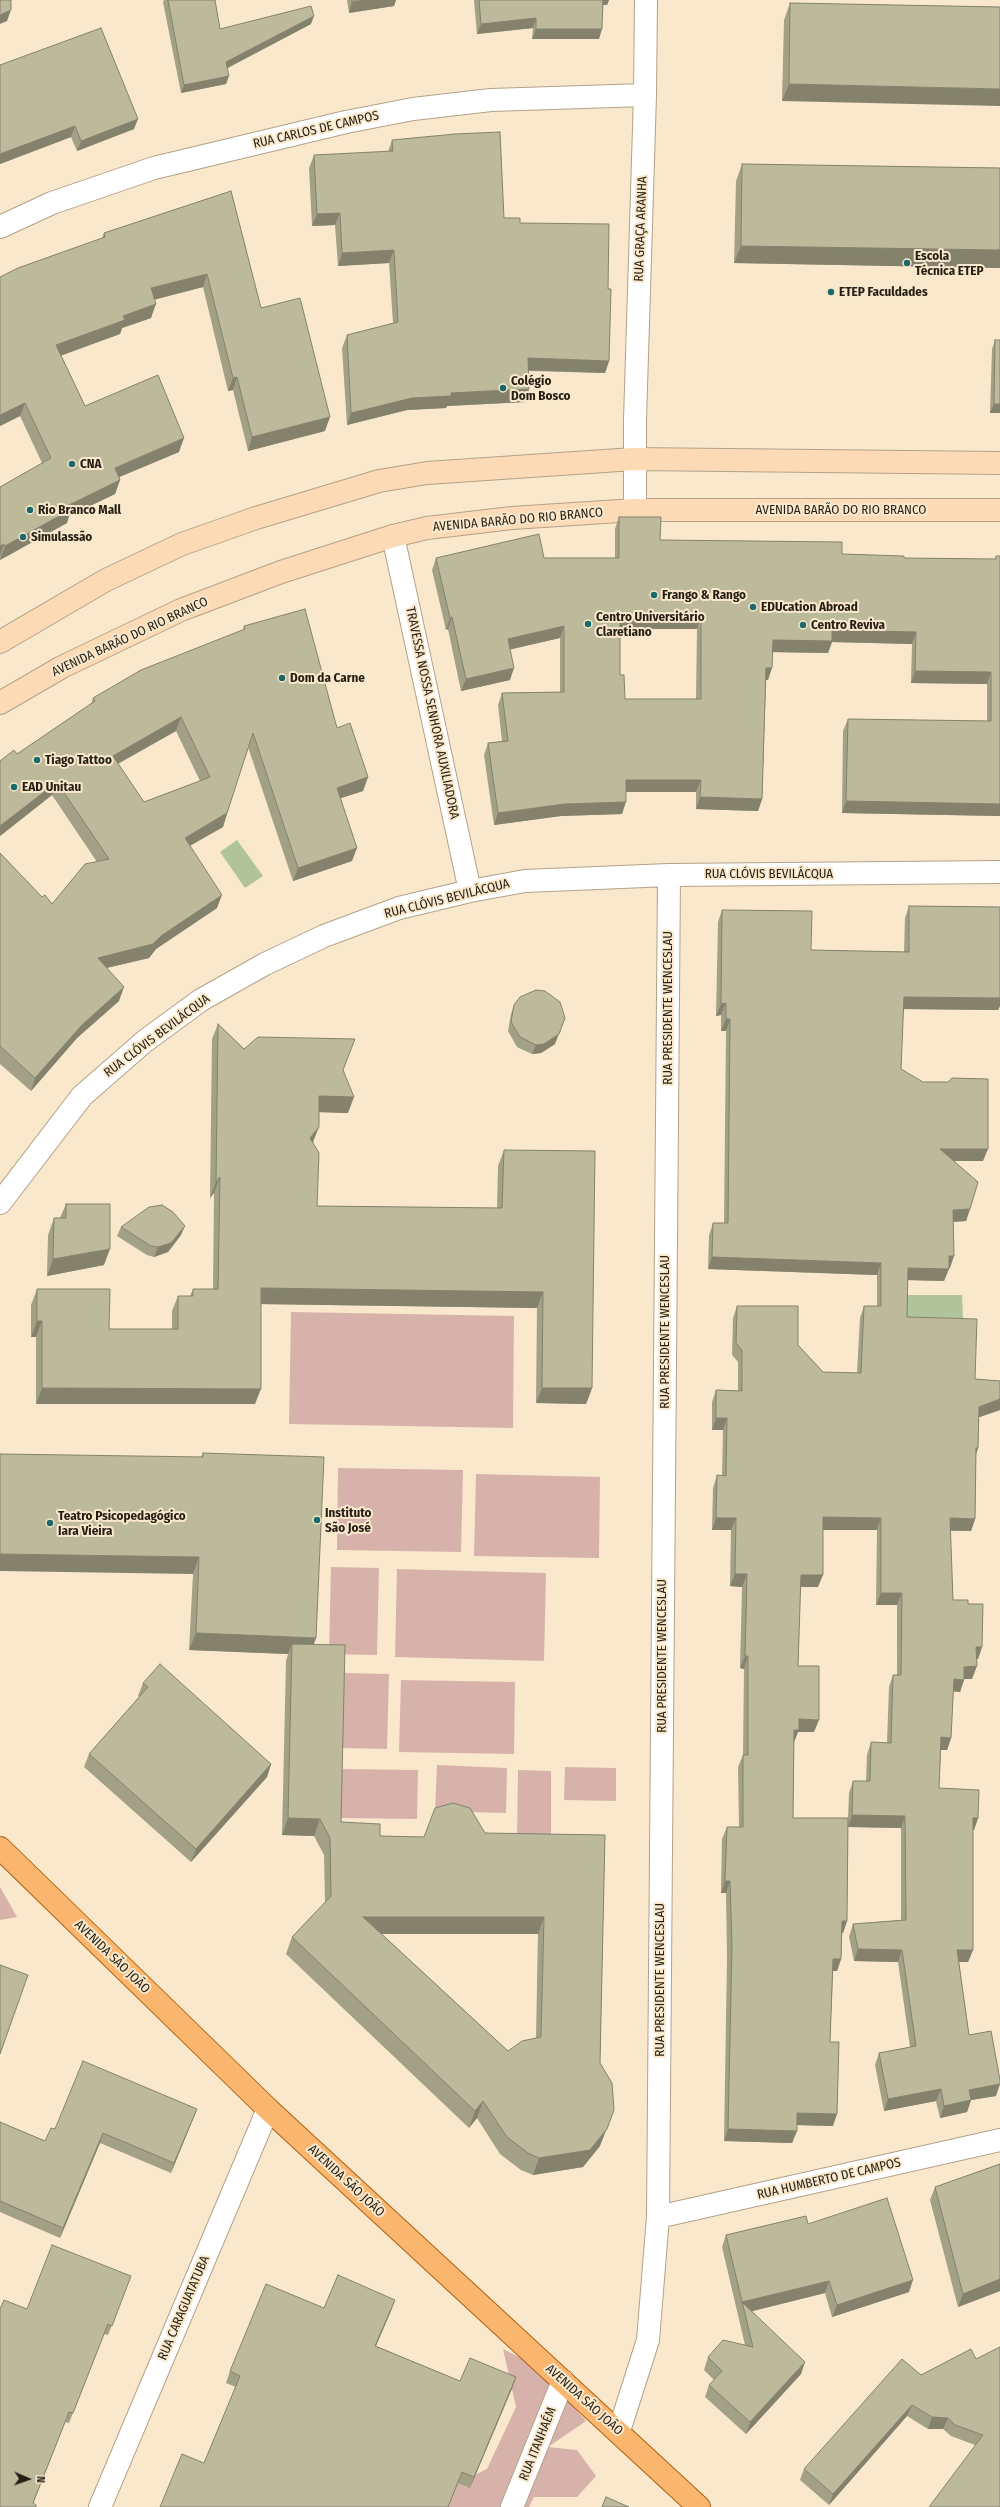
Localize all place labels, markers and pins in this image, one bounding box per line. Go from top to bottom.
place label: Escola Técnica ETEP [915,248,984,279]
marker: Escola Técnica ETEP [902,258,912,268]
place label: ETEP Faculdades [839,284,928,300]
marker: ETEP Faculdades [826,287,836,297]
place label: Colégio Dom Bosco [511,373,571,404]
marker: Colégio Dom Bosco [498,383,508,393]
place label: CNA [80,456,102,472]
marker: CNA [67,459,77,469]
place label: Rio Branco Mall [38,502,121,518]
marker: Rio Branco Mall [25,505,35,515]
place label: Simulassão [31,529,92,545]
marker: Simulassão [18,532,28,542]
place label: Frango & Rango [662,587,746,603]
marker: Frango & Rango [649,590,659,600]
place label: EDUcation Abroad [761,599,858,615]
marker: EDUcation Abroad [748,602,758,612]
place label: Centro Universitário Claretiano [596,609,705,640]
place label: Centro Reviva [811,617,885,633]
marker: Centro Universitário Claretiano [583,619,593,629]
marker: Centro Reviva [798,620,808,630]
place label: Dom da Carne [290,670,365,686]
marker: Dom da Carne [277,673,287,683]
place label: Tiago Tattoo [45,752,112,768]
marker: Tiago Tattoo [32,755,42,765]
place label: EAD Unitau [22,779,81,795]
marker: EAD Unitau [9,782,19,792]
place label: Instituto São José [325,1505,372,1536]
place label: Teatro Psicopedagógico Iara Vieira [58,1508,186,1539]
marker: Instituto São José [312,1515,322,1525]
marker: Teatro Psicopedagógico Iara Vieira [45,1518,55,1528]

